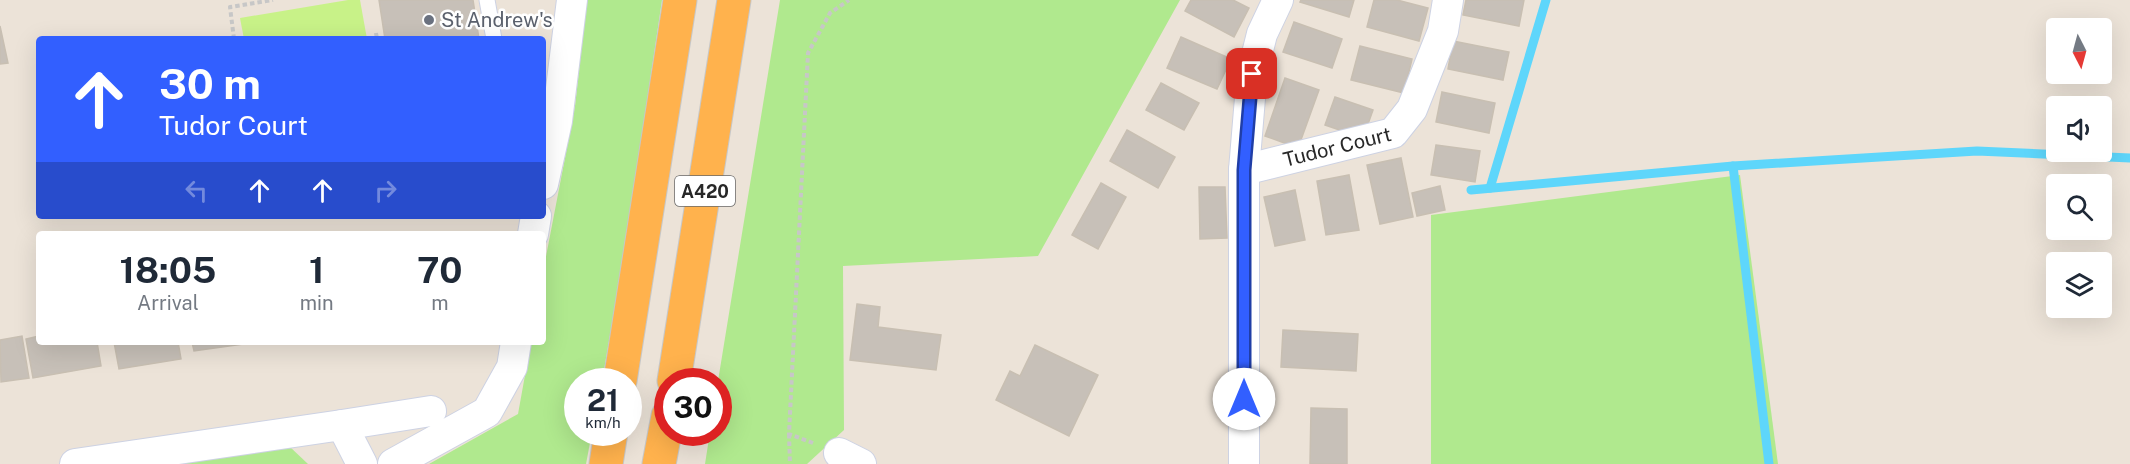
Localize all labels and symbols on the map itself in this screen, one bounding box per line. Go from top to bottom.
place label: St Andrew's [441,8,553,32]
marker: St Andrew's [422,13,436,27]
north arrow [2046,18,2112,84]
pin [1226,48,1277,99]
street label: Tudor Court [1281,122,1394,172]
road number: A420 [675,176,735,206]
position arrow [1212,367,1276,431]
speed limit sign: 30 [654,368,732,446]

